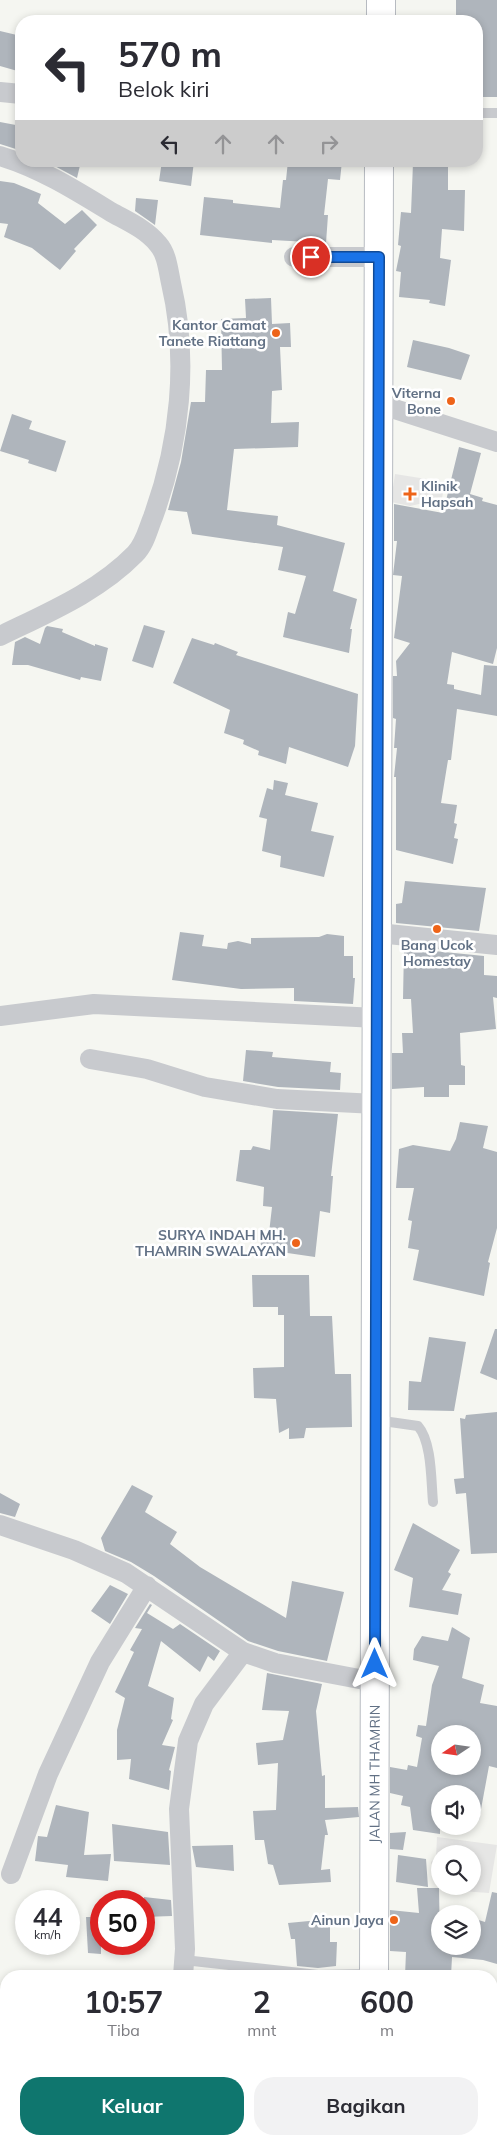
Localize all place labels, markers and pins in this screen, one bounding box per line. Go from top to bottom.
pin [290,236,332,278]
place label: Kantor Camat Tanete Riattang [159,316,267,350]
marker: Kantor Camat Tanete Riattang [270,327,282,339]
place label: Viterna Bone [391,384,441,418]
marker: Viterna Bone [445,395,457,407]
place label: Klinik Hapsah [421,477,473,511]
marker: Klinik Hapsah [403,487,417,501]
marker: Bang Ucok Homestay [431,923,443,935]
place label: Bang Ucok Homestay [401,936,474,970]
place label: SURYA INDAH MH. THAMRIN SWALAYAN [135,1226,286,1260]
marker: SURYA INDAH MH. THAMRIN SWALAYAN [290,1237,302,1249]
place label: Ainun Jaya [311,1911,384,1929]
marker: Ainun Jaya [388,1914,400,1926]

